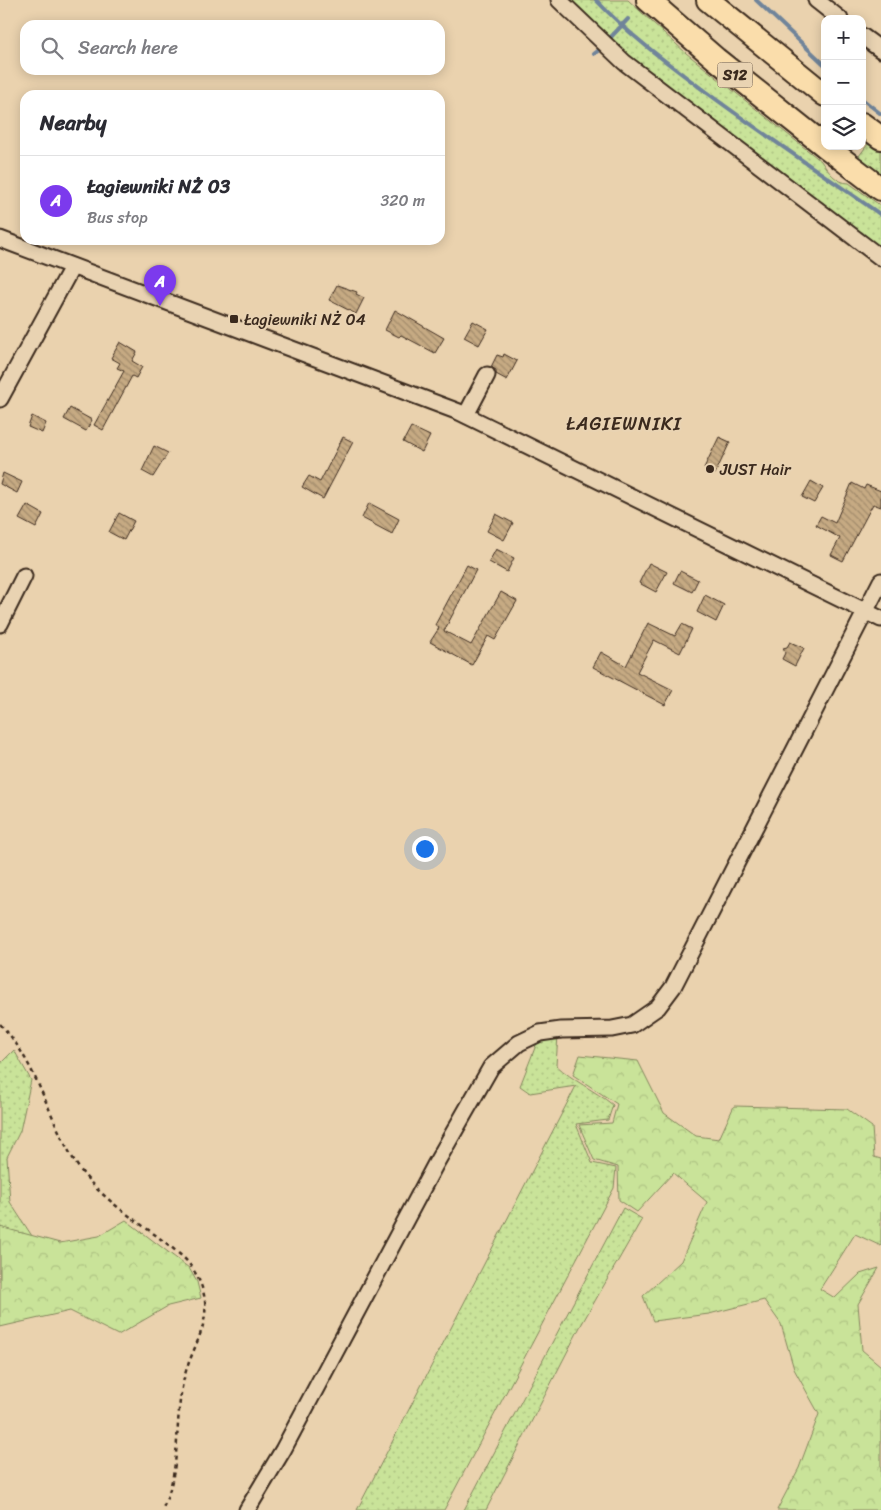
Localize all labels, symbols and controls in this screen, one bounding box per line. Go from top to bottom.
map controls [821,15,866,150]
button: + [821,15,866,60]
search box [20,20,445,75]
text: Search here [78,31,178,64]
icon: search [38,34,66,62]
button: − [821,60,866,105]
road number: S12 [718,62,752,88]
text: Nearby [40,104,106,142]
button: layers [821,105,866,150]
text: Łagiewniki NŻ 03 [87,170,230,203]
text: A [51,186,61,215]
text: 320 m [380,186,425,215]
text: Bus stop [87,203,148,232]
pin: A [144,265,176,306]
place label: Łagiewniki NŻ 04 [244,305,366,334]
marker: Łagiewniki NŻ 04 [228,313,240,325]
district label: ŁAGIEWNIKI [566,407,682,440]
place label: JUST Hair [719,455,792,484]
marker: JUST Hair [704,463,716,475]
your location [412,836,438,862]

